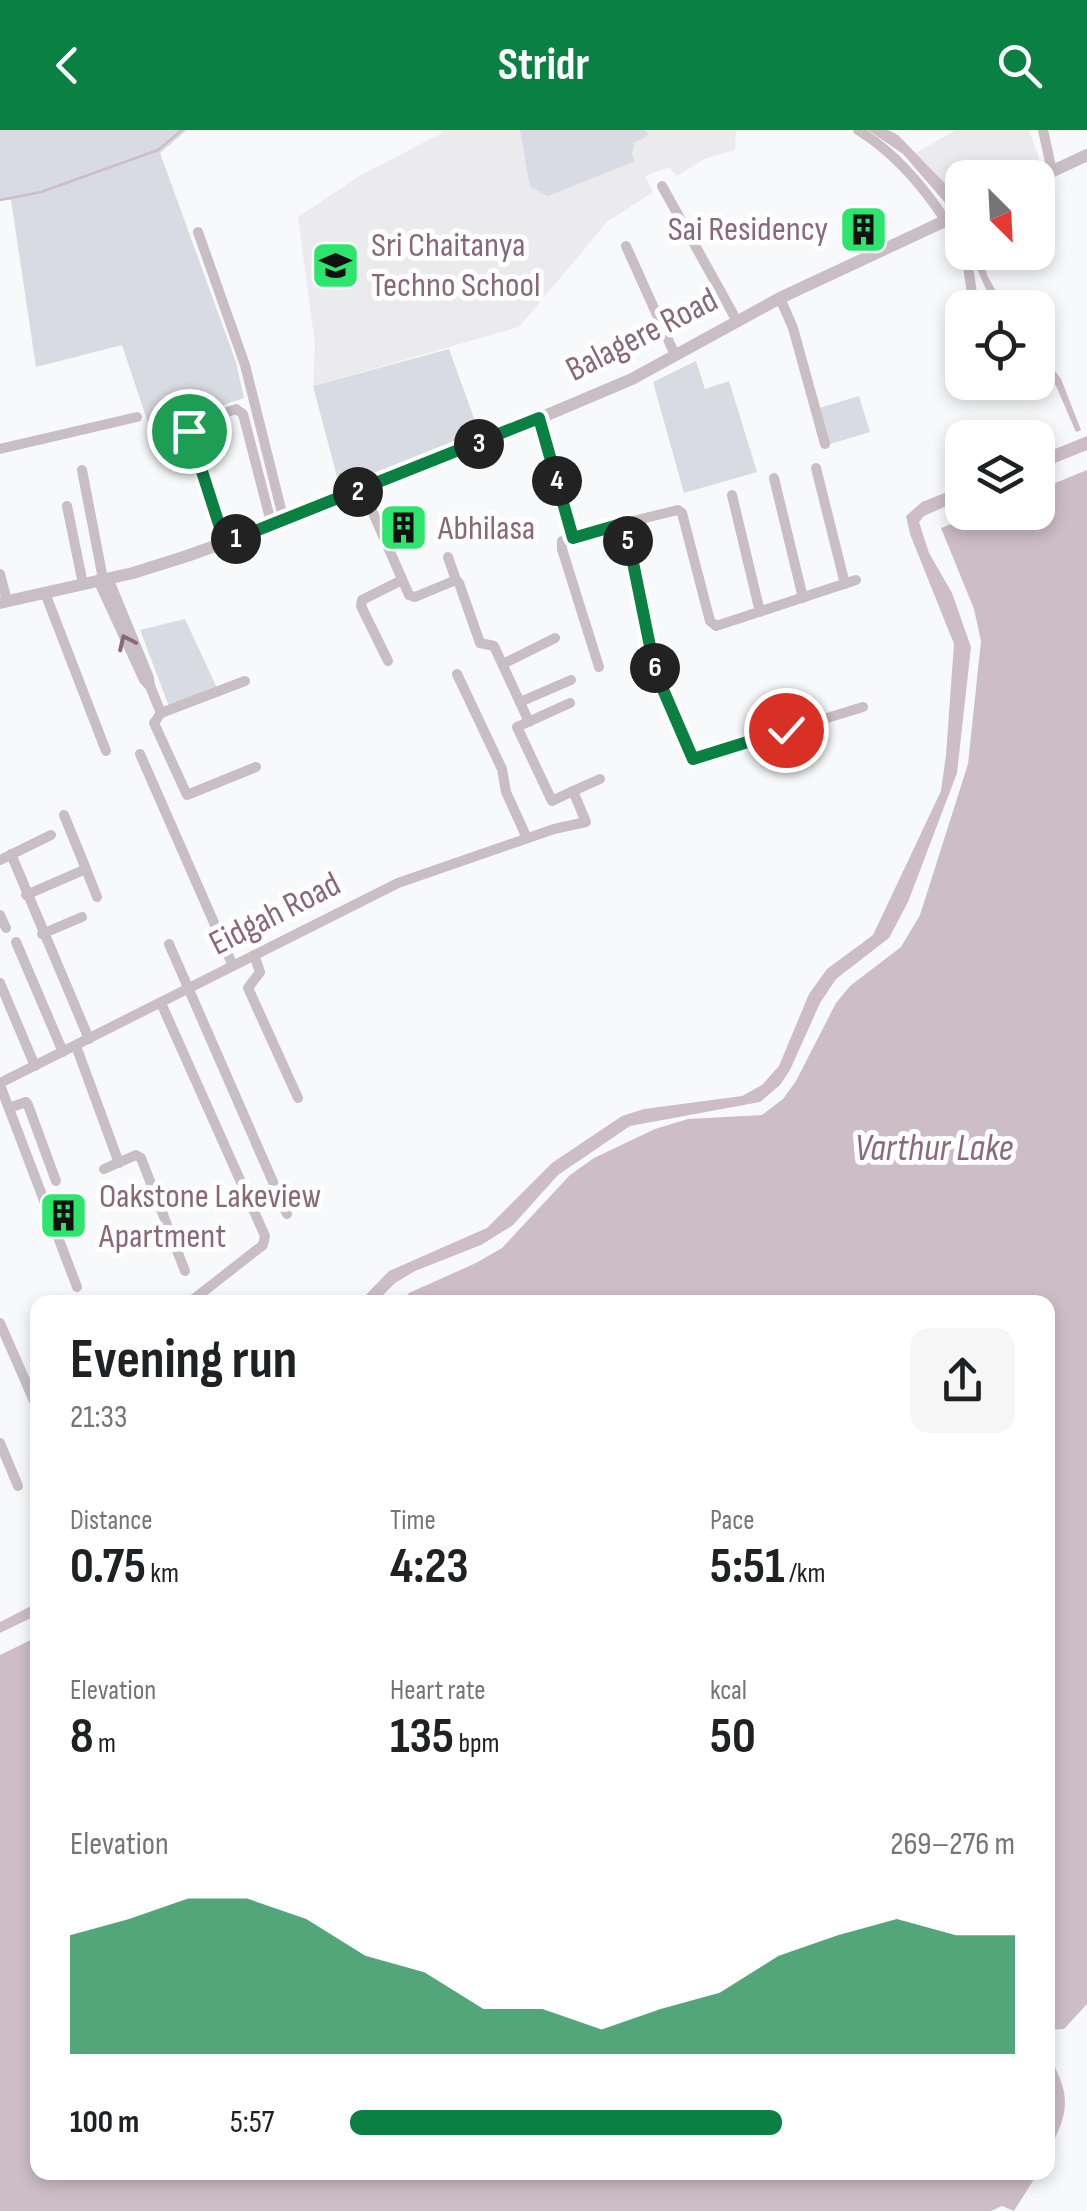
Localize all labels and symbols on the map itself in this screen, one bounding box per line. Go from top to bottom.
north arrow [945,160,1055,270]
building icon: Sai Residency [837,203,889,255]
place label: Sai Residency [668,208,828,251]
place label: Sri Chaitanya Techno School [371,224,541,307]
school or university icon: Sri Chaitanya Techno School [310,239,362,291]
street label: Balagere Road [559,279,725,391]
pin [147,389,232,474]
pin: 3 [454,419,504,469]
pin: 4 [532,456,582,506]
pin: 2 [333,467,383,517]
building icon: Abhilasa [377,502,429,554]
place label: Abhilasa [437,507,535,550]
pin: 1 [211,514,261,564]
pin: 5 [603,516,653,566]
one-way arrow [118,634,138,652]
pin: 6 [630,643,680,693]
pin [744,688,829,773]
street label: Eidgah Road [202,863,348,965]
water label: Varthur Lake [855,1126,1014,1171]
place label: Oakstone Lakeview Apartment [98,1175,321,1258]
building icon: Oakstone Lakeview Apartment [38,1190,90,1242]

